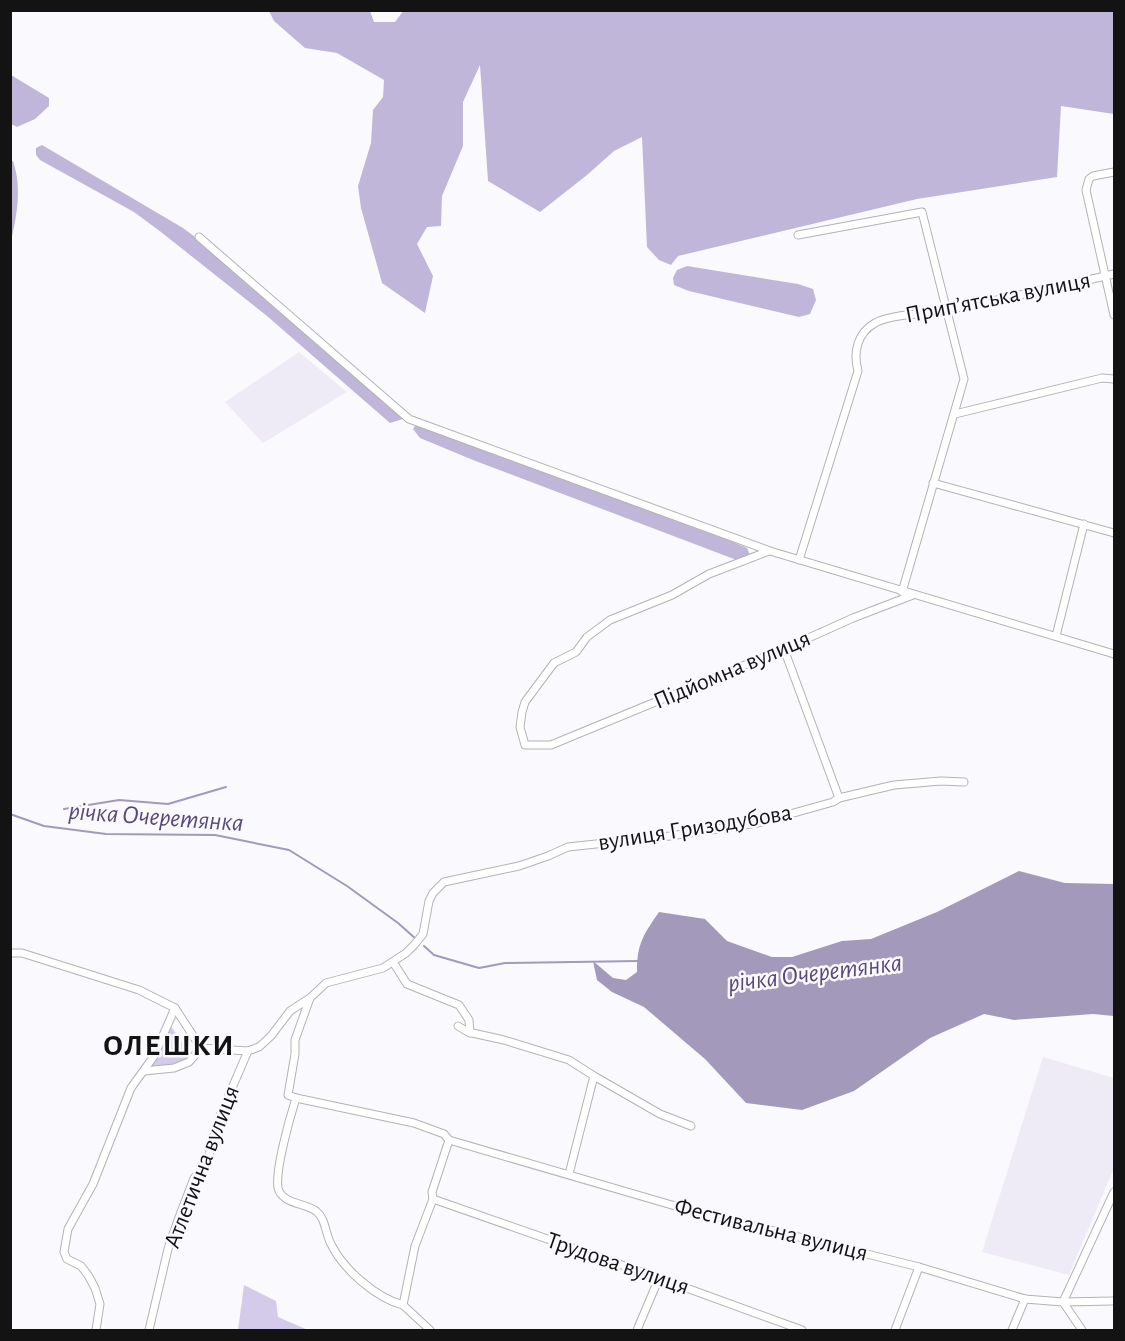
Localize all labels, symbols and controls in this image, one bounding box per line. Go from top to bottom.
street label: Прип’ятська вулиця [903,268,1093,328]
street label: Підйомна вулиця [650,626,814,714]
water label: річка Очеретянка [68,798,244,836]
street label: вулиця Гризодубова [596,801,794,855]
water label: річка Очеретянка [727,949,903,997]
district label: ОЛЕШКИ [103,1031,235,1061]
street label: Атлетична вулиця [160,1082,244,1252]
street label: Фестивальна вулиця [672,1194,870,1266]
street label: Трудова вулиця [544,1228,692,1300]

